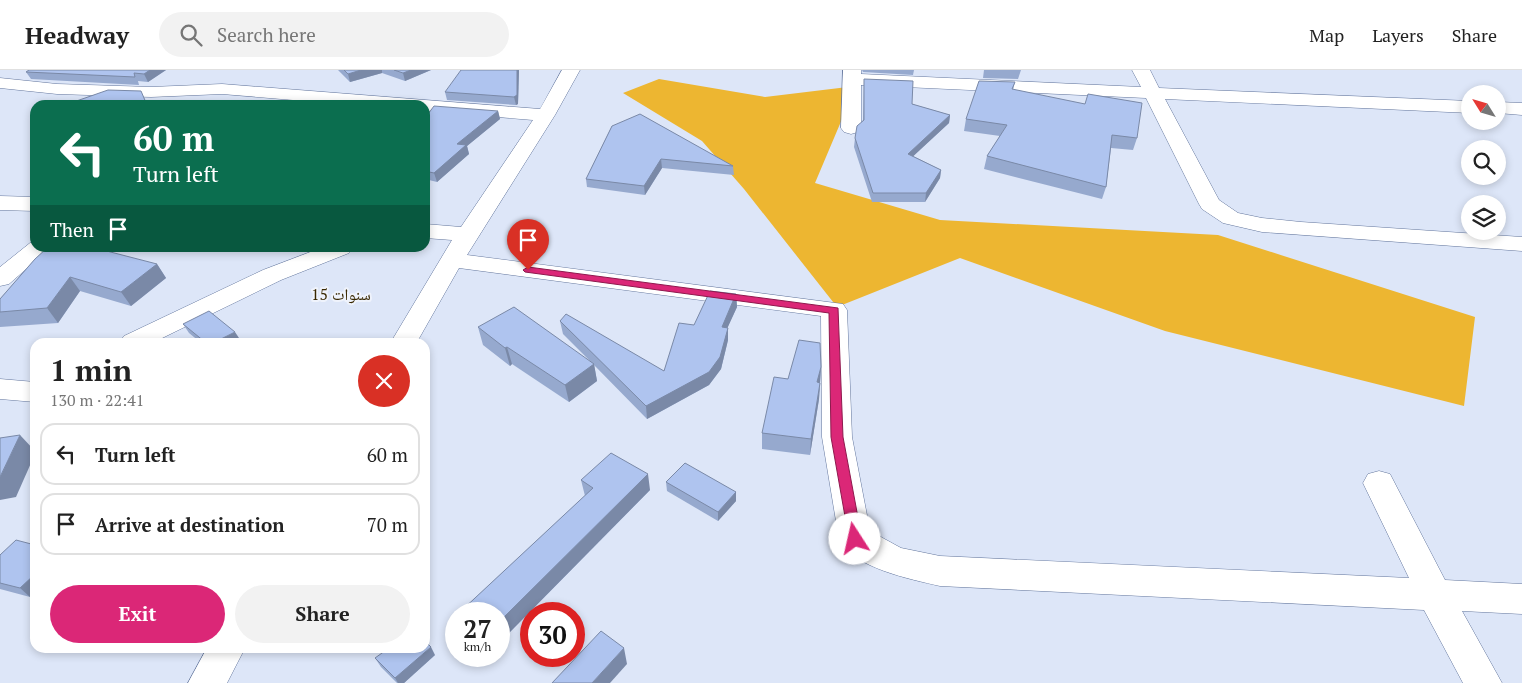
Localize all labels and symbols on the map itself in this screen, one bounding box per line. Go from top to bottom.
north arrow [1461,85,1506,130]
pin [507,219,549,270]
district label: 15 سنوات [311,283,371,305]
position arrow [828,512,880,564]
speed limit sign: 30 [520,602,585,667]

